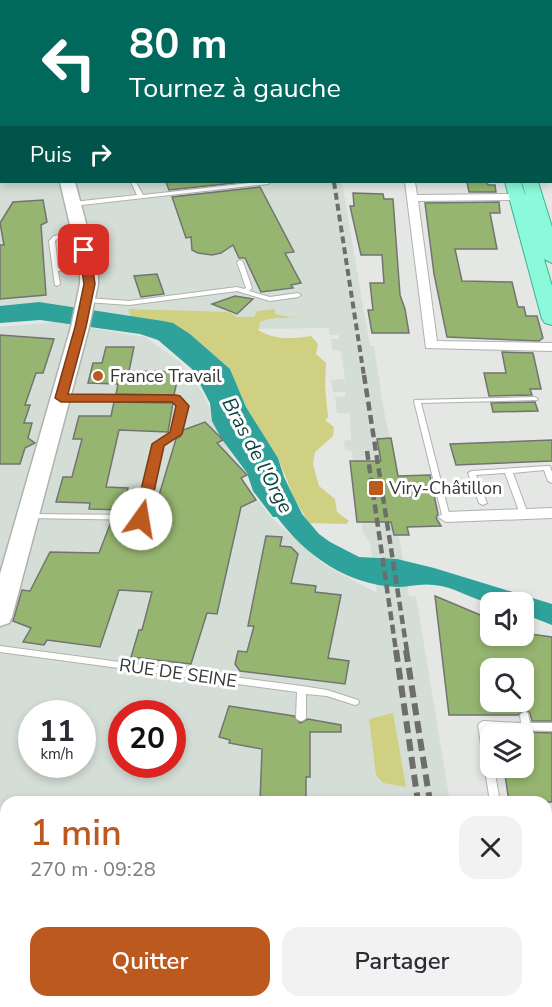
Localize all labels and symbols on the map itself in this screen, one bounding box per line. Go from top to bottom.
pin [58,224,109,275]
place label: France Travail [110,364,222,388]
marker: France Travail [91,369,105,383]
water label: Bras de l'Orge [216,393,300,518]
place label: Viry-Châtillon [388,476,502,500]
marker: Viry-Châtillon [367,479,385,497]
position arrow [109,487,173,551]
street label: RUE DE SEINE [118,653,238,693]
speed limit sign: 20 [108,700,186,778]

